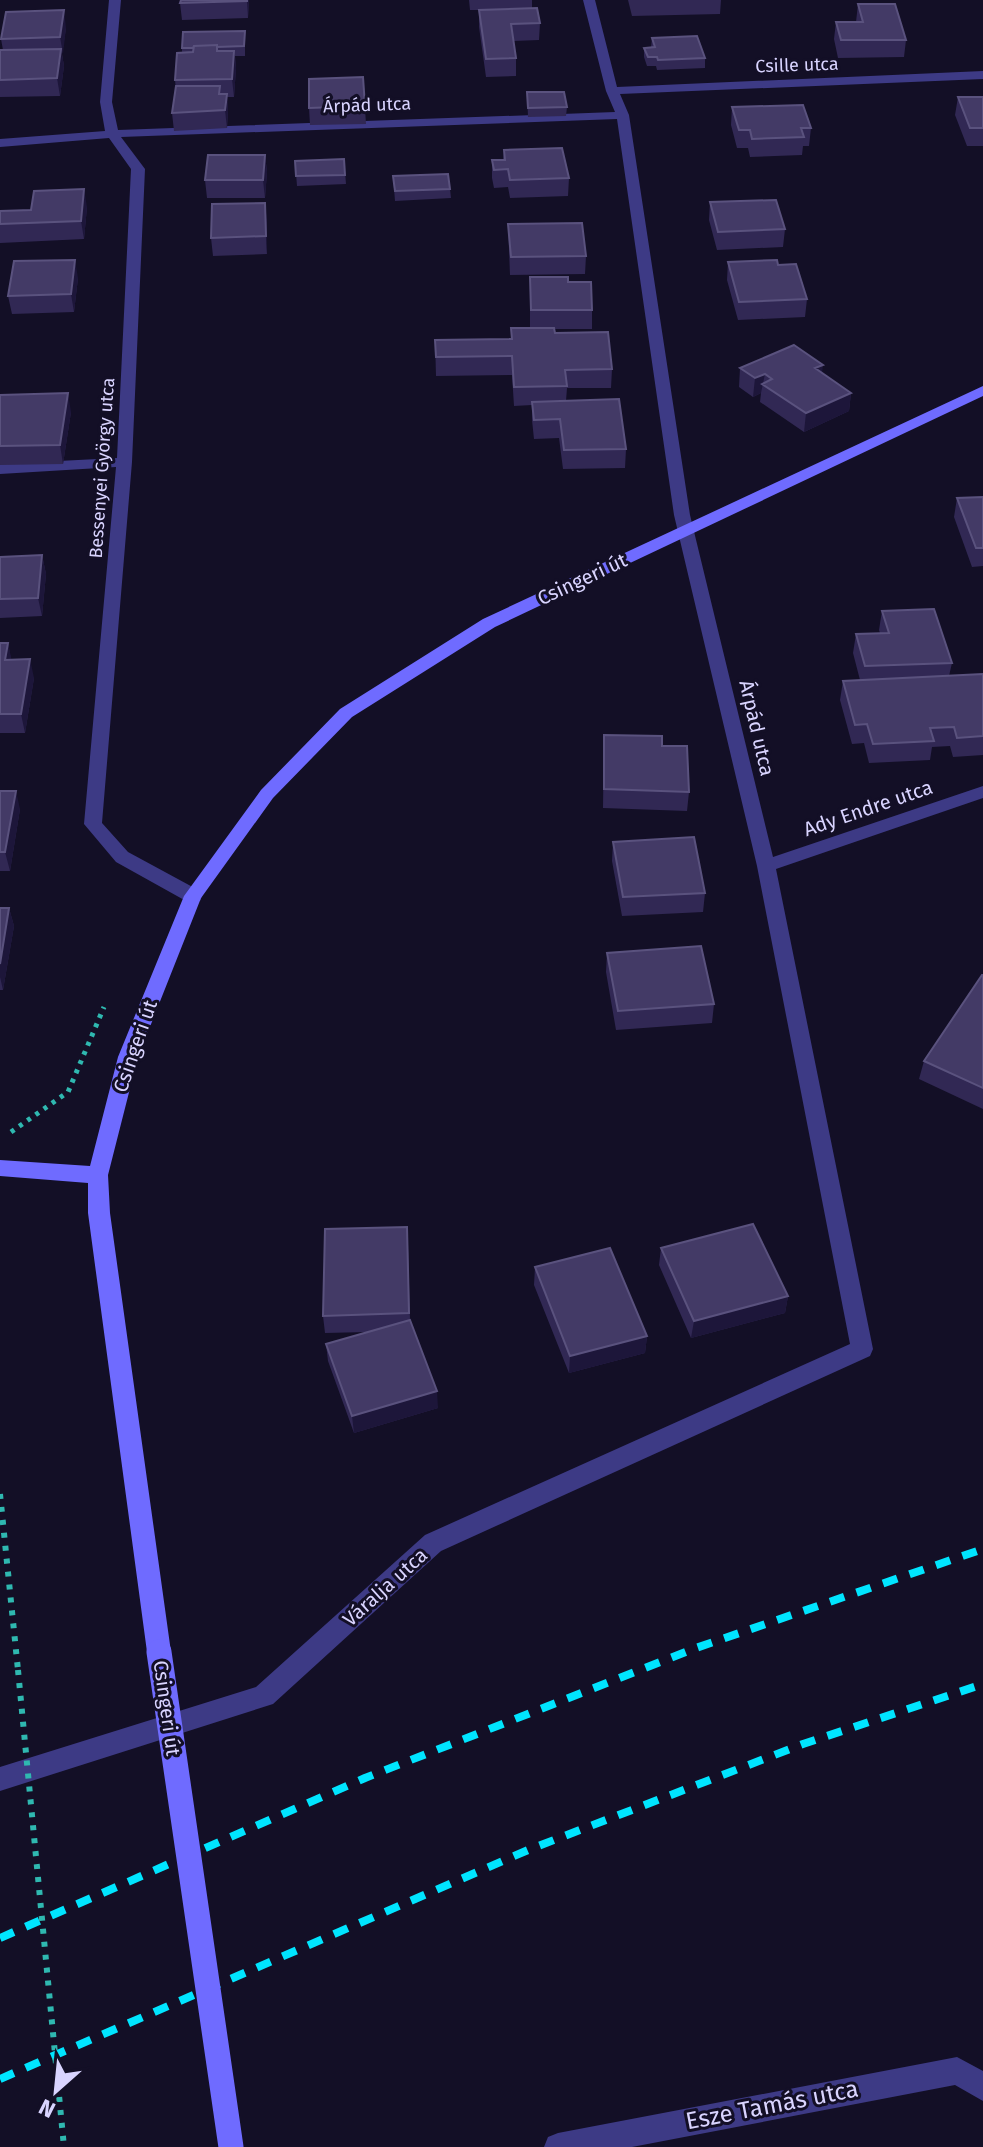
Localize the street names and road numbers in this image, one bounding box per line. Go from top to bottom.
street label: Csille utca [755,53,839,77]
street label: Árpád utca [323,91,411,118]
street label: Bessenyei György utca [85,377,119,559]
street label: Csingeri út [533,547,631,610]
street label: Árpád utca [734,678,780,778]
street label: Ady Endre utca [800,775,936,841]
street label: Csingeri út [108,996,162,1095]
street label: Váralja utca [338,1543,432,1631]
street label: Csingeri út [148,1659,186,1758]
street label: Esze Tamás utca [683,2075,861,2135]

